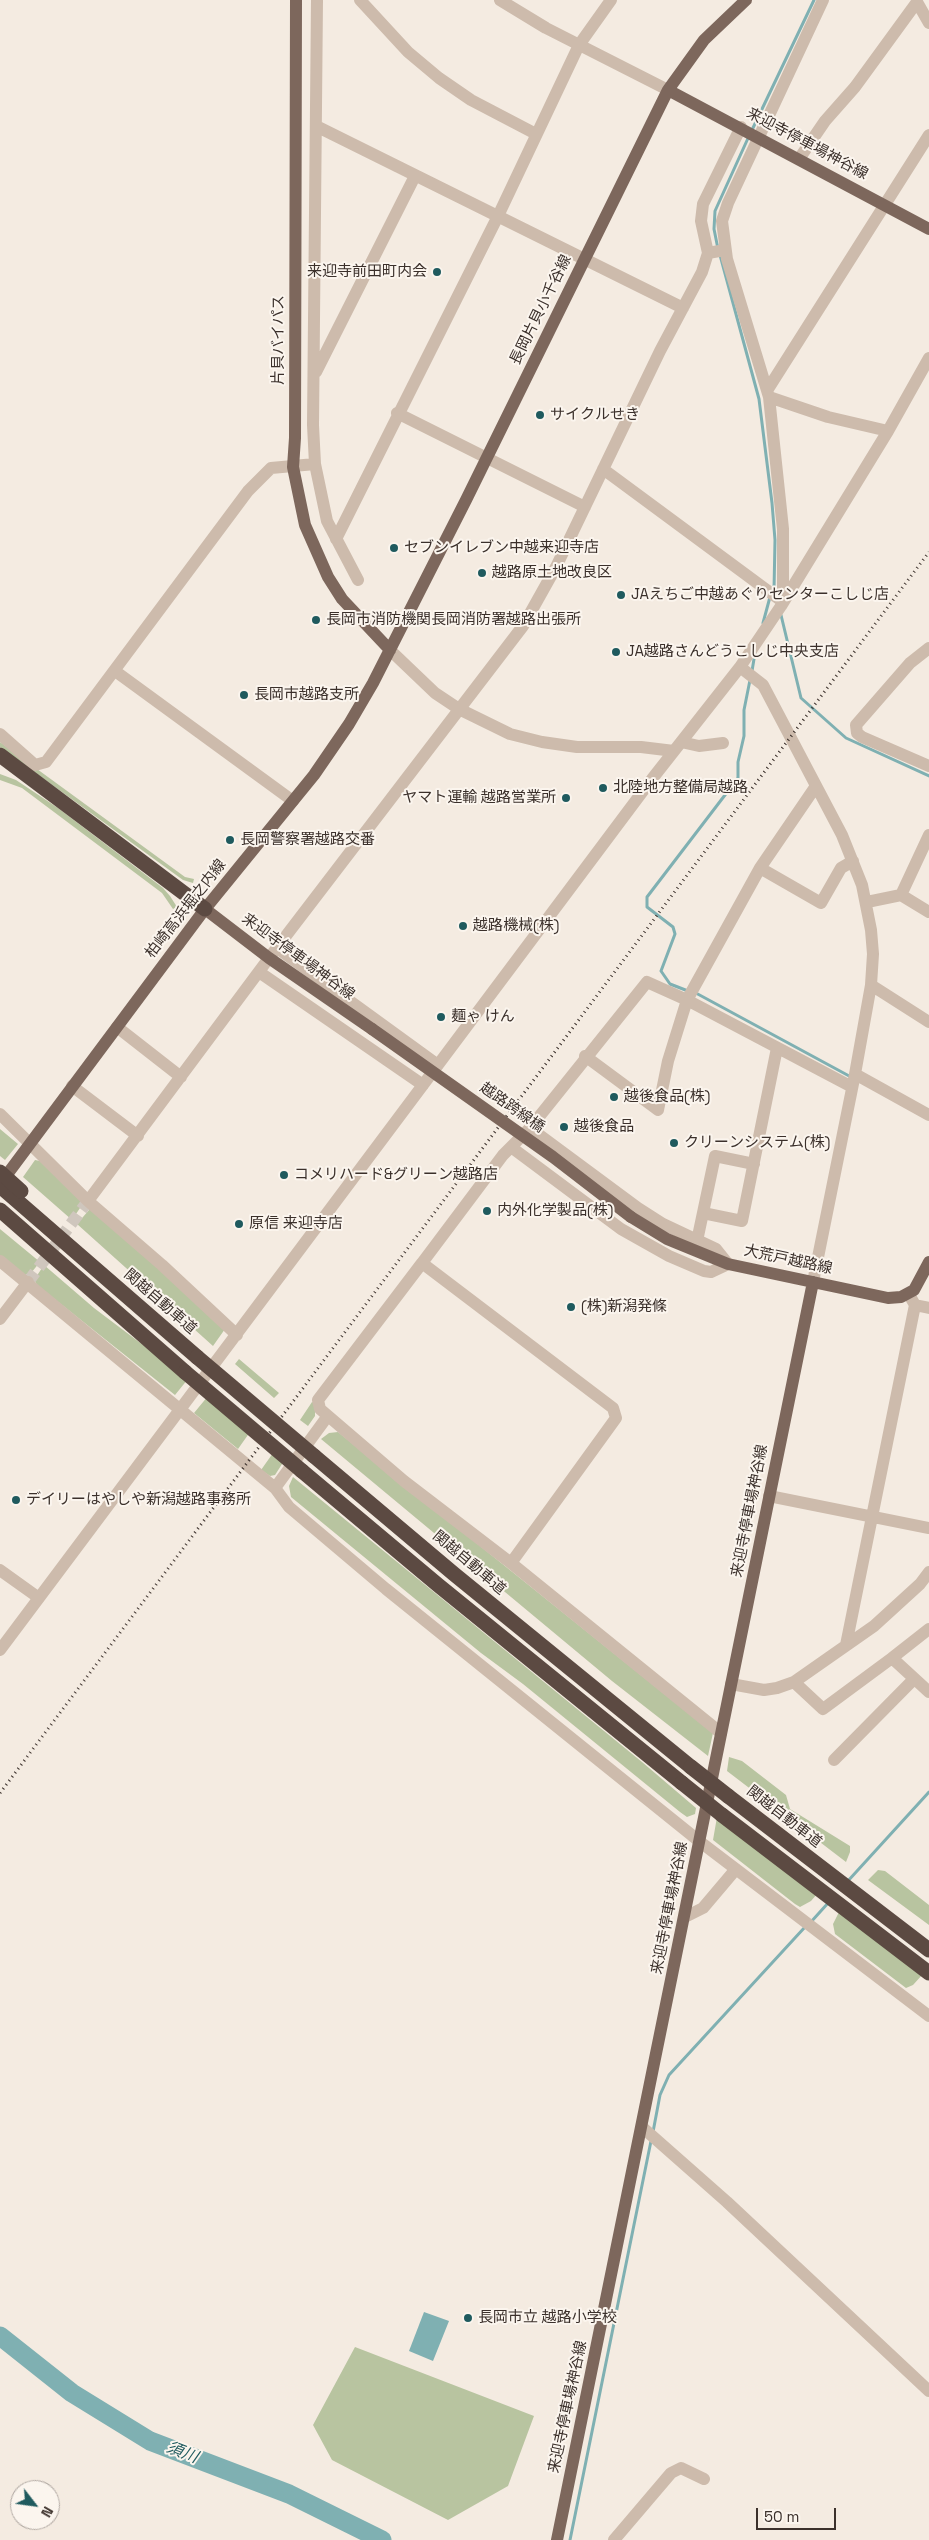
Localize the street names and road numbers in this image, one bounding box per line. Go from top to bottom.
street label: 来迎寺停車場神谷線 [743,104,871,184]
street label: 長岡片貝小千谷線 [507,252,575,368]
street label: 片貝バイパス [270,295,288,385]
street label: 柏崎高浜堀之内線 [142,856,230,962]
street label: 来迎寺停車場神谷線 [238,910,358,1004]
street label: 越路跨線橋 [476,1079,548,1137]
street label: 大荒戸越路線 [742,1242,834,1278]
street label: 関越自動車道 [120,1266,200,1338]
street label: 来迎寺停車場神谷線 [728,1443,772,1579]
street label: 関越自動車道 [429,1527,509,1599]
street label: 関越自動車道 [743,1782,825,1852]
street label: 来迎寺停車場神谷線 [648,1840,692,1976]
street label: 来迎寺停車場神谷線 [545,2339,591,2475]

